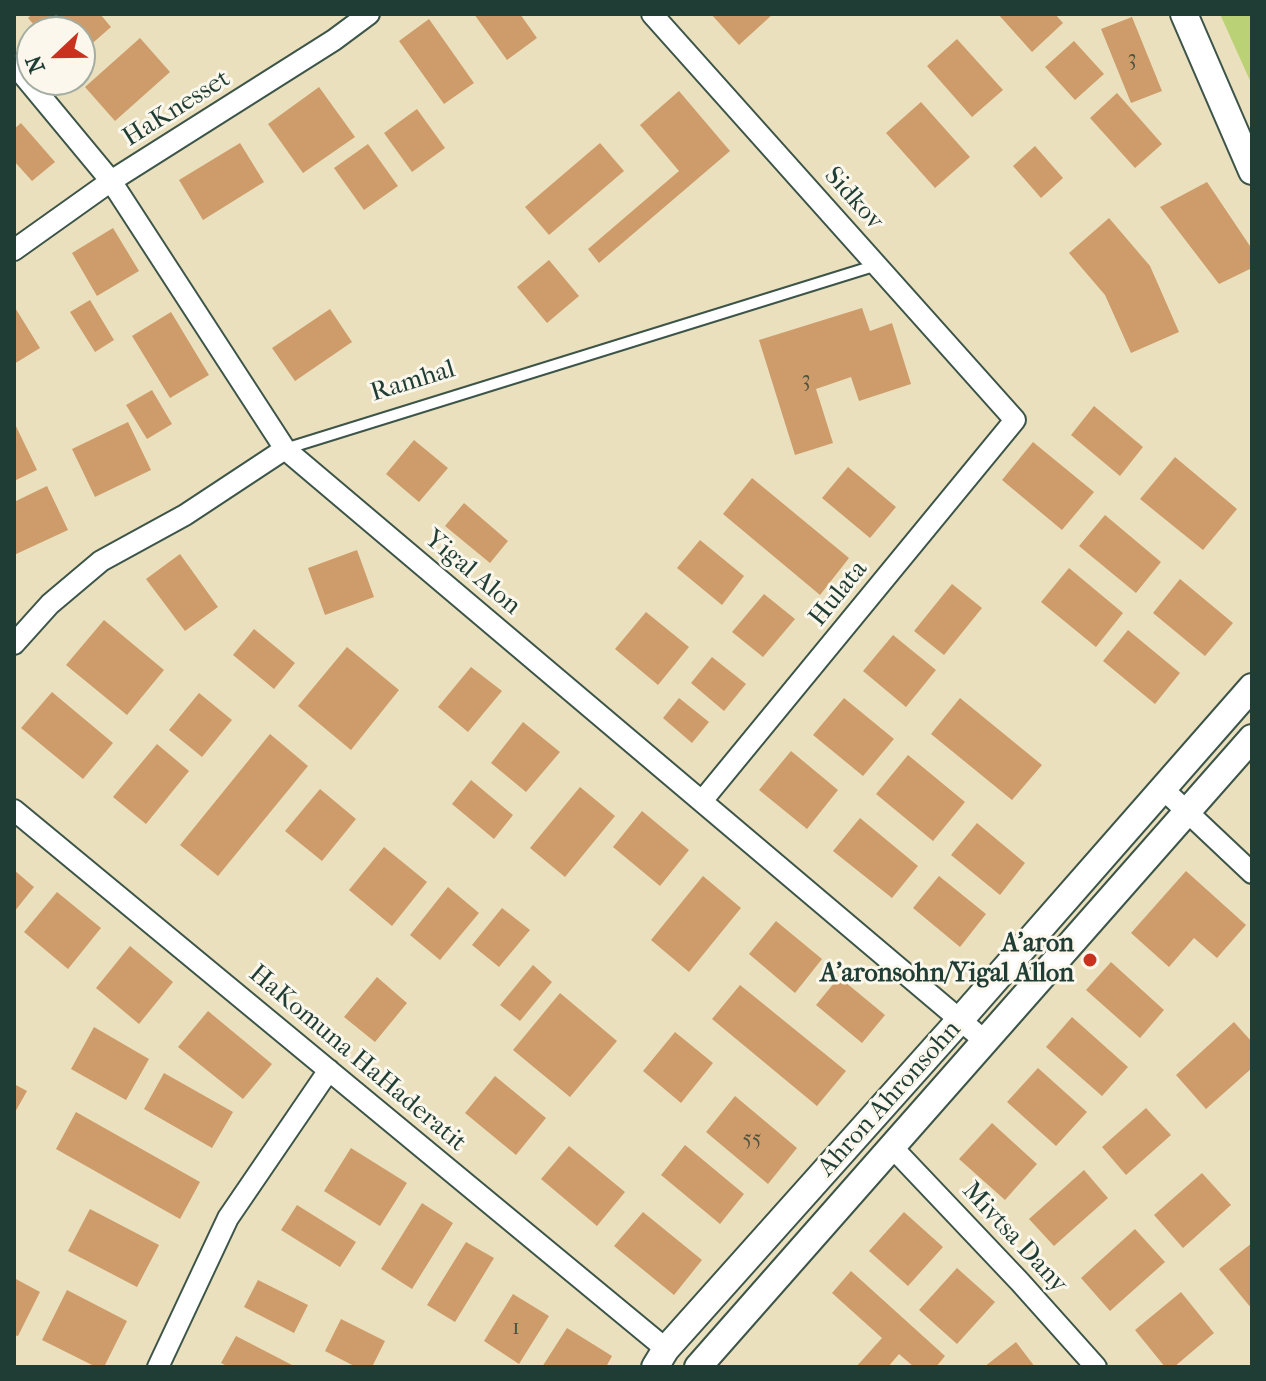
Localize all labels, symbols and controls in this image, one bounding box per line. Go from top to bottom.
north arrow [16,16,96,96]
house number: 3 [1127,47,1137,73]
text: N [20,52,51,77]
street label: HaKnesset [118,64,236,154]
street label: Sidkov [817,161,889,237]
street label: Ramhal [367,354,459,410]
house number: 3 [801,368,811,394]
street label: Yigal Alon [418,524,526,622]
street label: Hulata [803,555,875,633]
place label: A'aron A'aronsohn/Yigal Allon [820,929,1074,990]
marker: A'aron A'aronsohn/Yigal Allon [1081,951,1099,969]
street label: HaKomuna HaHaderatit [242,959,472,1159]
street label: Ahron Ahronsohn [812,1015,968,1183]
house number: 55 [743,1127,761,1153]
street label: Mivtsa Dany [955,1176,1073,1300]
house number: 1 [512,1316,520,1342]

